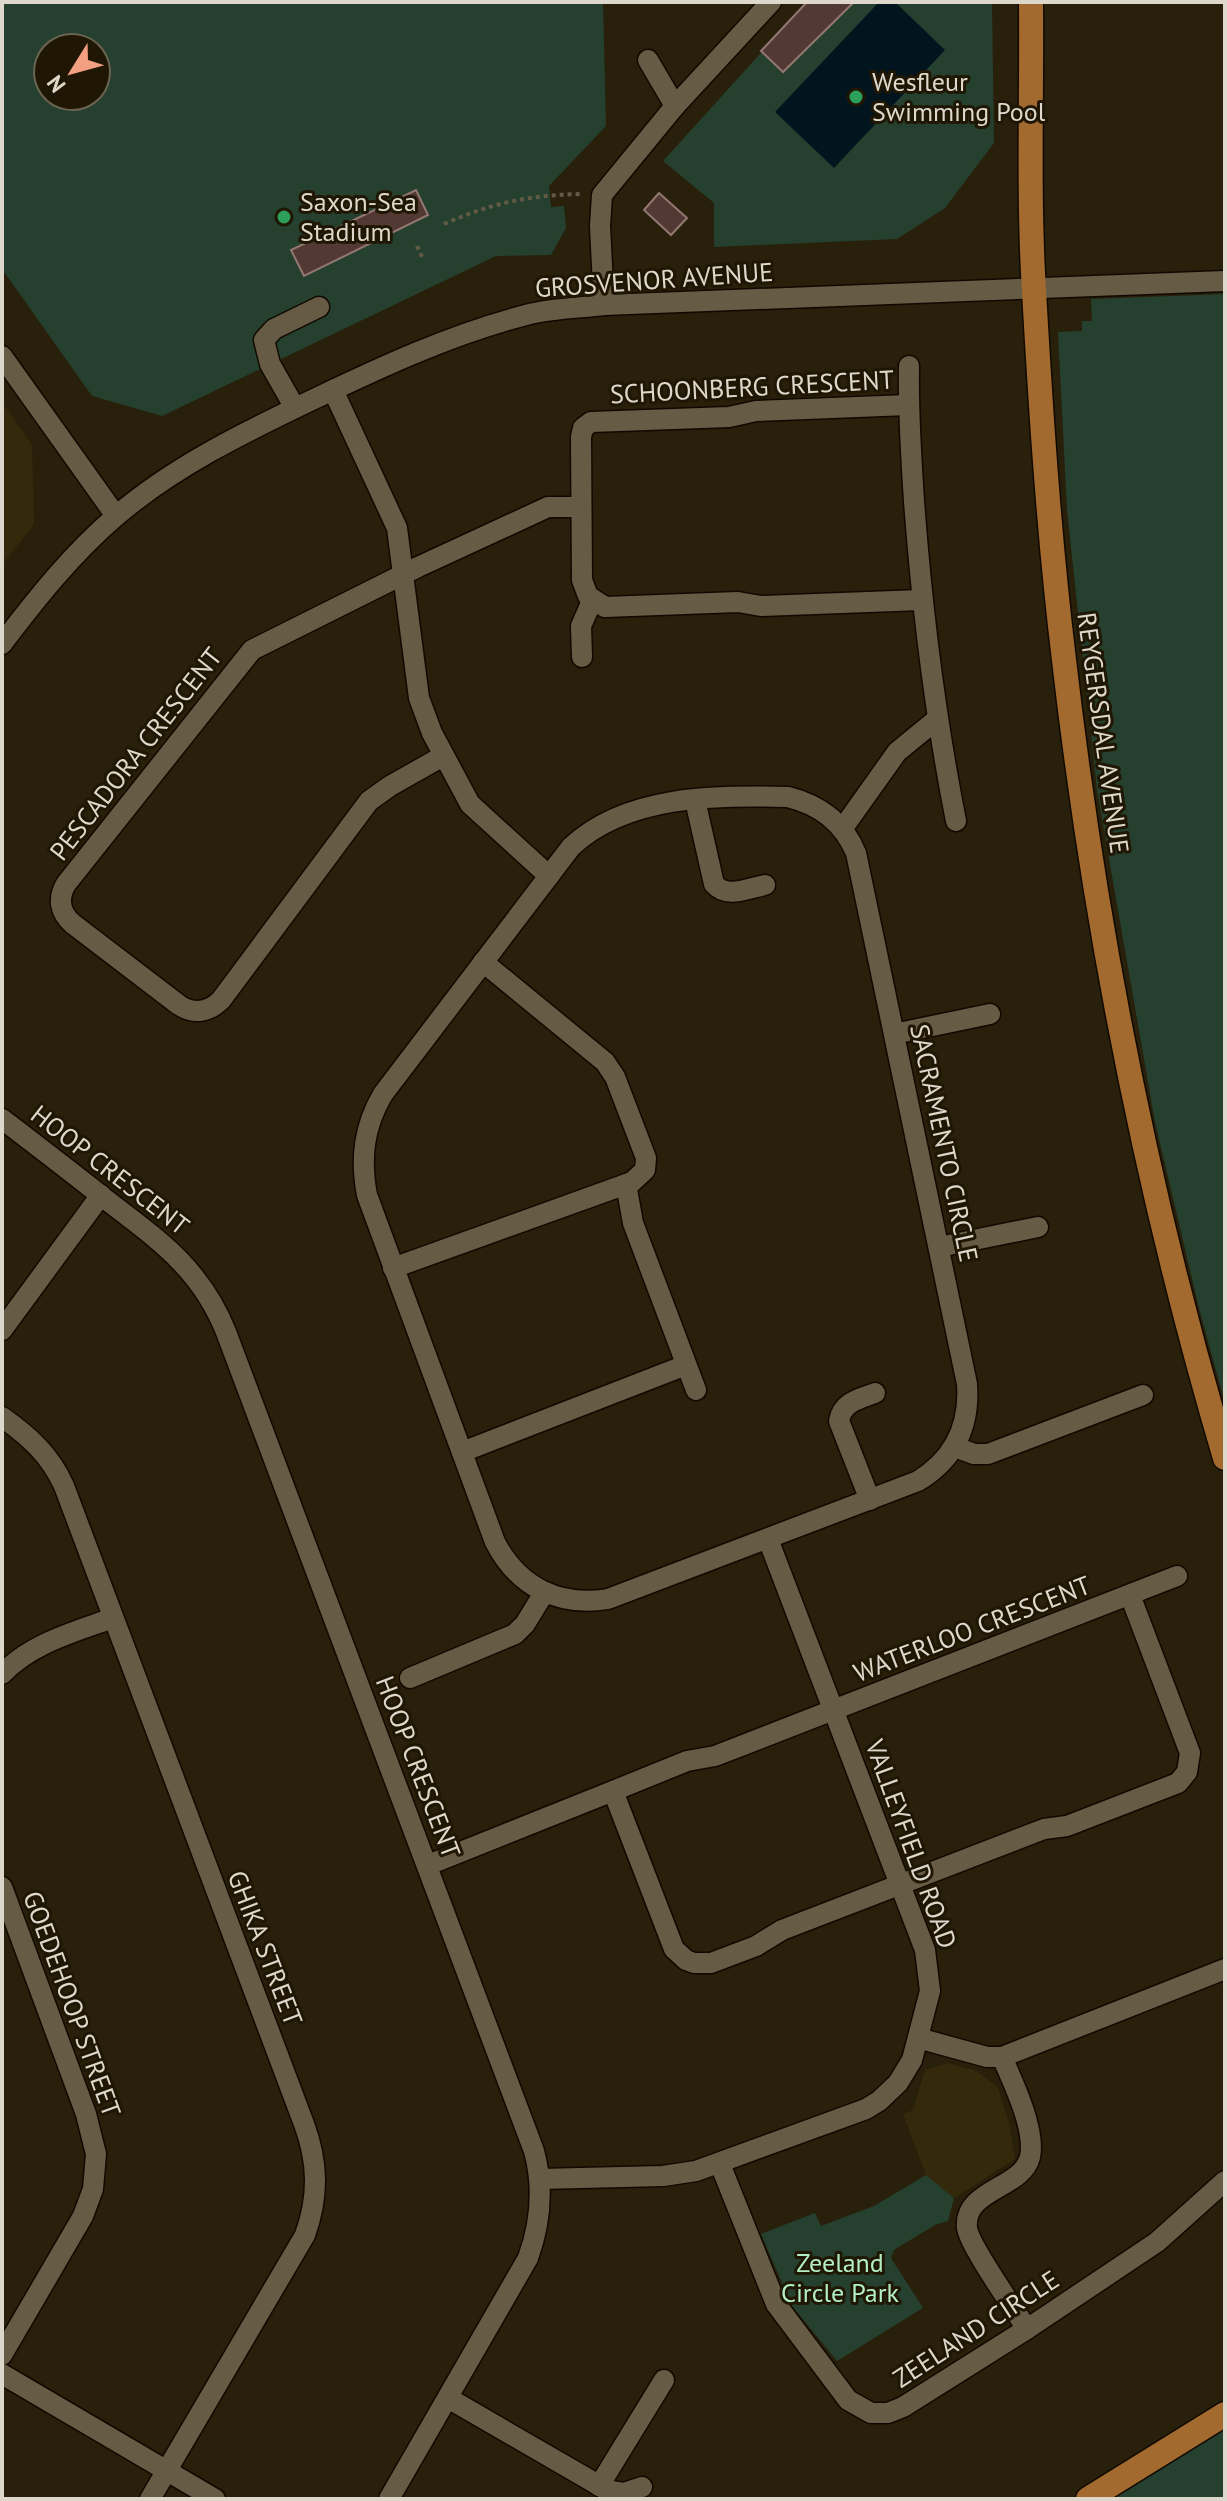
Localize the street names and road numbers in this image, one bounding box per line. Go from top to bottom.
street label: GROSVENOR AVENUE [534,255,774,304]
street label: SCHOONBERG CRESCENT [609,363,895,410]
street label: REYGERSDAL AVENUE [1070,610,1137,856]
street label: PESCADORA CRESCENT [42,641,229,867]
street label: SACRAMENTO CIRCLE [903,1021,986,1265]
street label: HOOP CRESCENT [24,1097,196,1242]
street label: WATERLOO CRESCENT [849,1568,1095,1689]
street label: HOOP CRESCENT [369,1671,468,1862]
street label: VALLEYFIELD ROAD [858,1734,965,1953]
street label: GHIKA STREET [221,1866,310,2030]
street label: GOEDEHOOP STREET [16,1886,129,2121]
street label: ZEELAND CIRCLE [887,2263,1065,2395]

